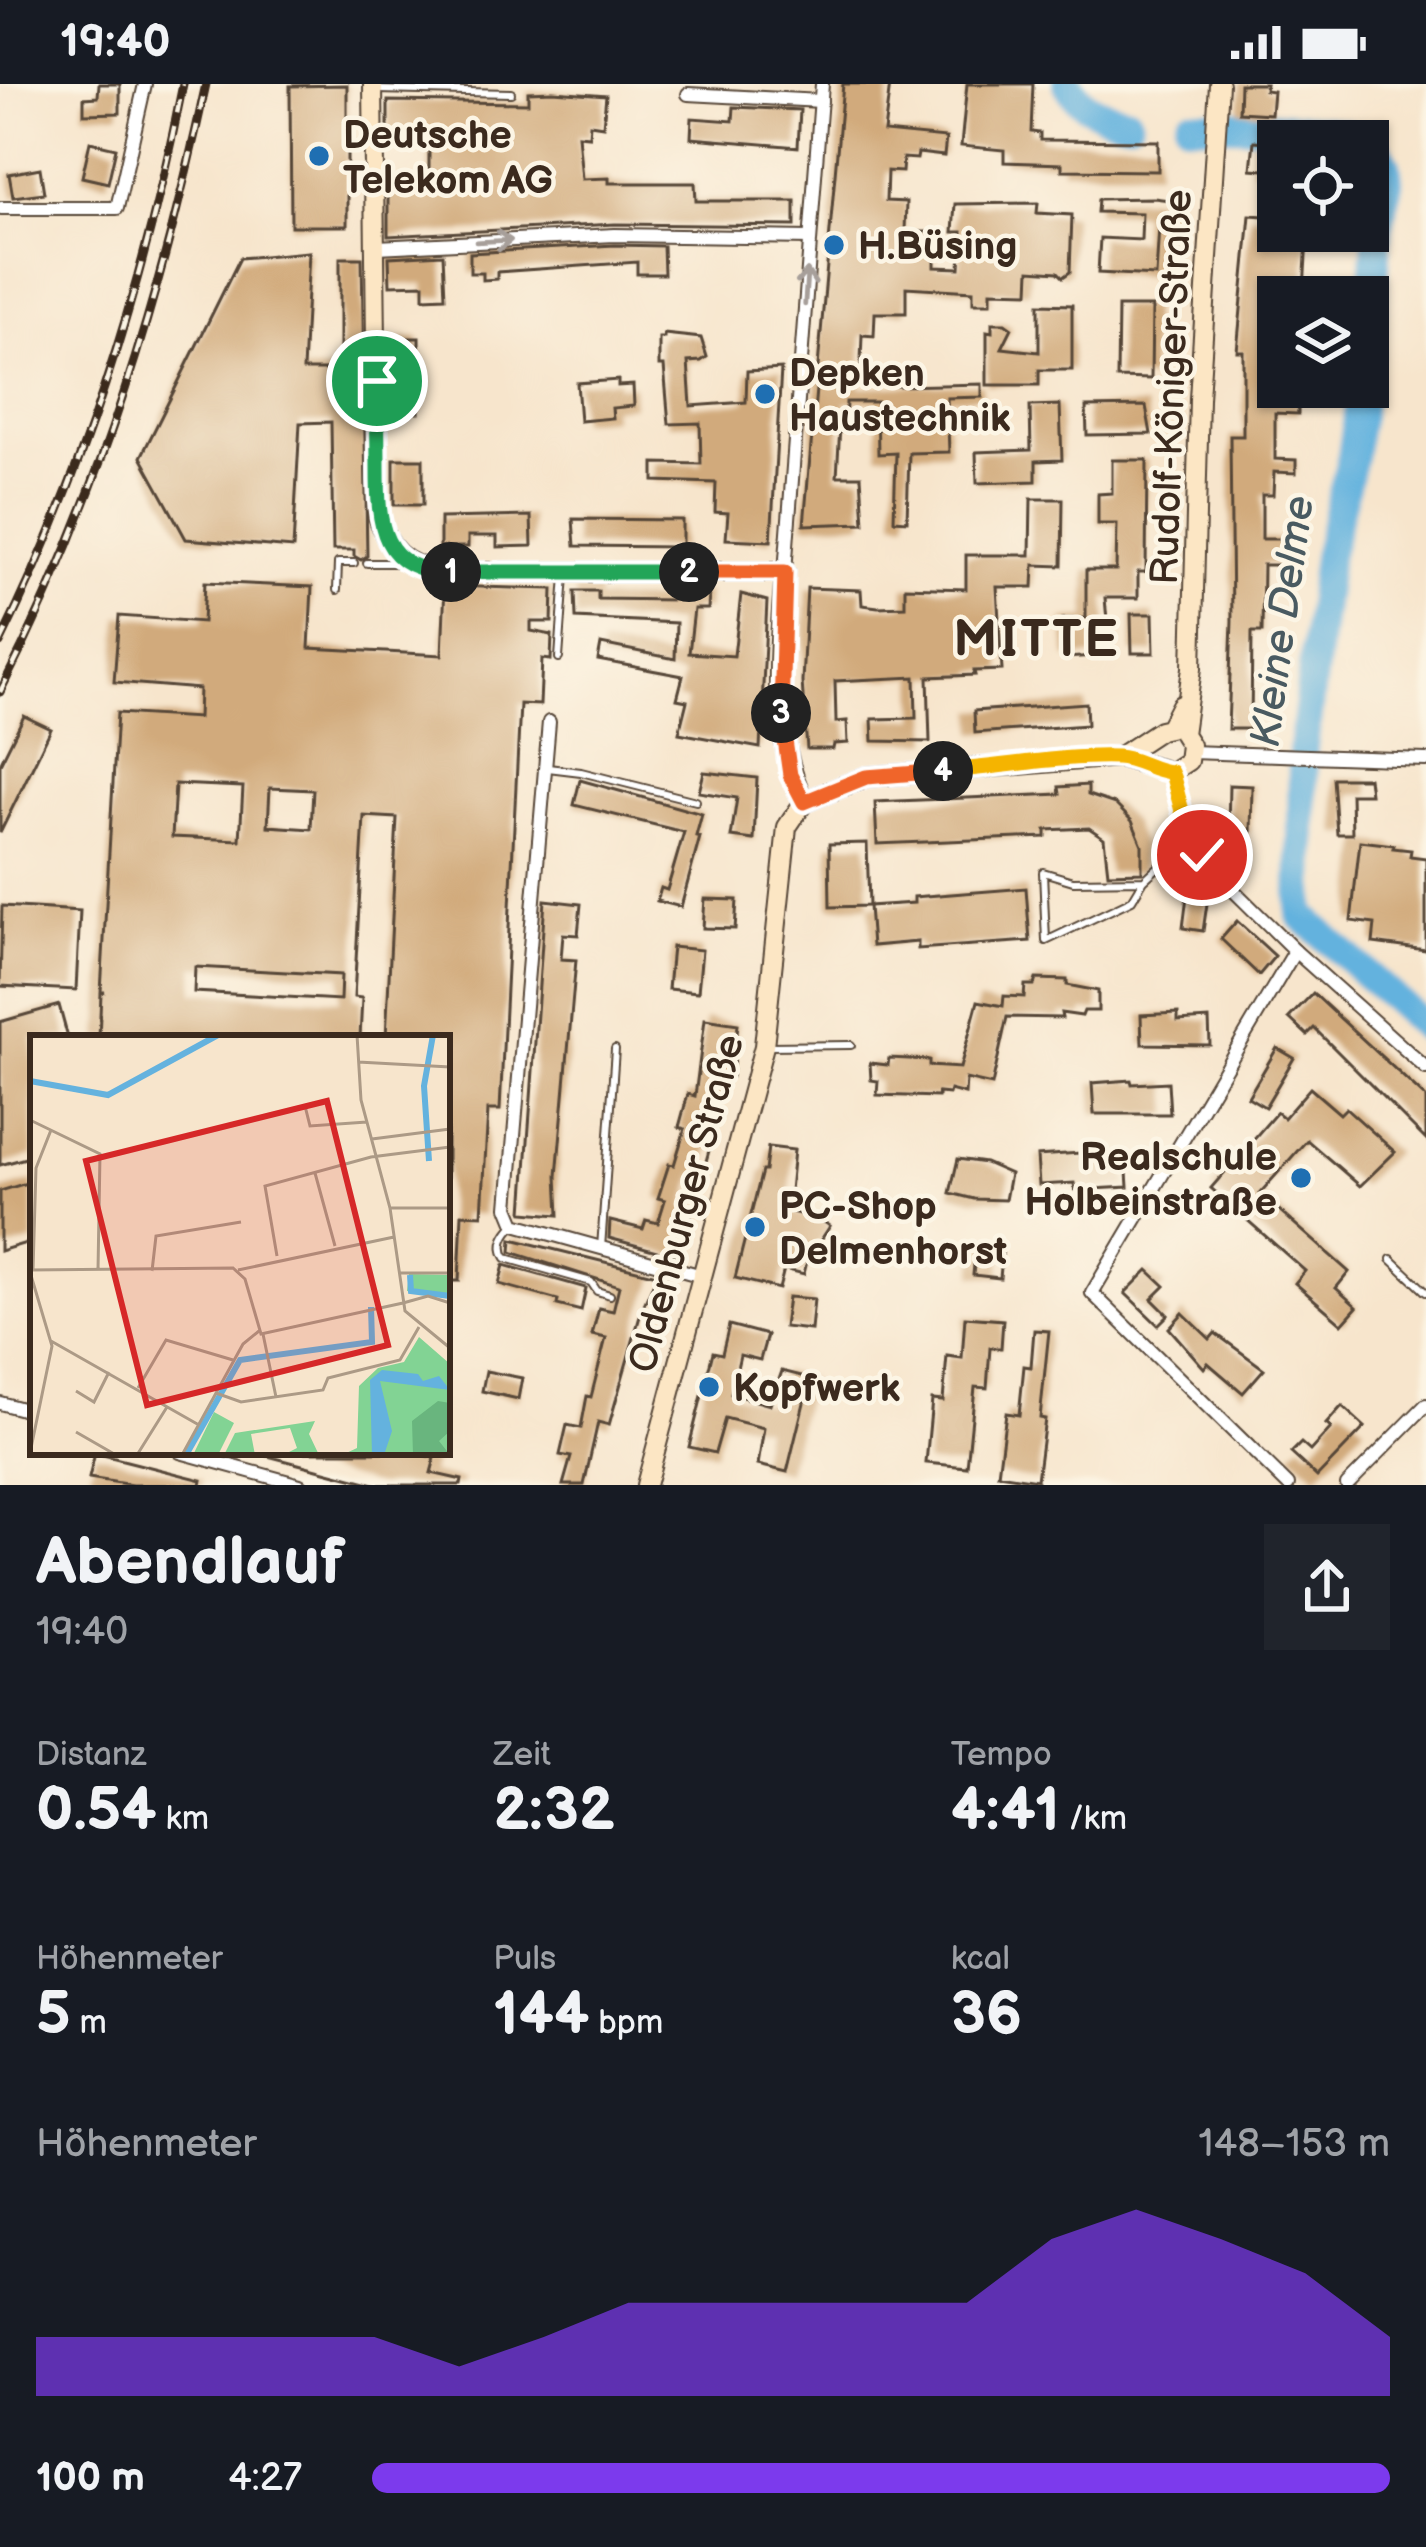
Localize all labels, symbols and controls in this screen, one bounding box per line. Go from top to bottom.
text: 19:40 [60,15,171,70]
place label: Deutsche Telekom AG [343,113,553,205]
map controls [1257,120,1389,408]
button: locate [1257,120,1389,252]
marker: Deutsche Telekom AG [306,143,332,169]
street label: Rudolf-Königer-Straße [1142,189,1203,586]
place label: H.Büsing [858,224,1017,271]
one-way arrow [474,229,513,252]
marker: H.Büsing [821,232,847,258]
one-way arrow [794,268,817,307]
button: layers [1257,276,1389,408]
pin [326,330,428,432]
icon: arrive [344,348,410,414]
place label: Depken Haustechnik [789,351,1011,443]
marker: Depken Haustechnik [752,381,778,407]
water label: Kleine Delme [1241,492,1326,750]
pin: 1 [421,542,481,602]
pin: 2 [659,542,719,602]
text: 1 [444,552,458,592]
text: 2 [679,552,699,592]
district label: MITTE [953,610,1121,671]
pin: 3 [751,683,811,743]
text: 3 [771,693,791,733]
pin: 4 [913,741,973,801]
text: 4 [933,751,953,791]
pin [1151,804,1253,906]
icon: check [1169,822,1235,888]
street label: Oldenburger Straße [620,1030,755,1378]
inset map [30,1035,450,1455]
place label: Realschule Holbeinstraße [1024,1135,1277,1227]
marker: Realschule Holbeinstraße [1288,1165,1314,1191]
place label: PC-Shop Delmenhorst [779,1184,1007,1276]
marker: PC-Shop Delmenhorst [742,1214,768,1240]
place label: Kopfwerk [733,1366,900,1413]
marker: Kopfwerk [696,1374,722,1400]
text: Abendlauf [36,1524,345,1603]
button: share [1264,1524,1390,1650]
text: 19:40 [36,1609,128,1656]
text: Distanz [36,1735,146,1775]
text: Zeit [493,1735,551,1775]
text: Tempo [951,1735,1052,1775]
text: 0.54 [36,1775,157,1847]
text: 2:32 [493,1775,615,1847]
text: 4:41 [951,1775,1060,1847]
text: km [157,1799,209,1839]
text: /km [1060,1799,1127,1839]
text: Höhenmeter [36,1939,223,1979]
text: Puls [493,1939,556,1979]
text: kcal [951,1939,1010,1979]
text: 5 [36,1979,71,2051]
text: 144 [493,1979,589,2051]
text: 36 [951,1979,1022,2051]
text: m [71,2003,107,2043]
text: bpm [589,2003,663,2043]
text: Höhenmeter [36,2121,257,2168]
text: 148–153 m [1198,2121,1390,2168]
text: 100 m [36,2455,145,2502]
text: 4:27 [228,2455,302,2502]

